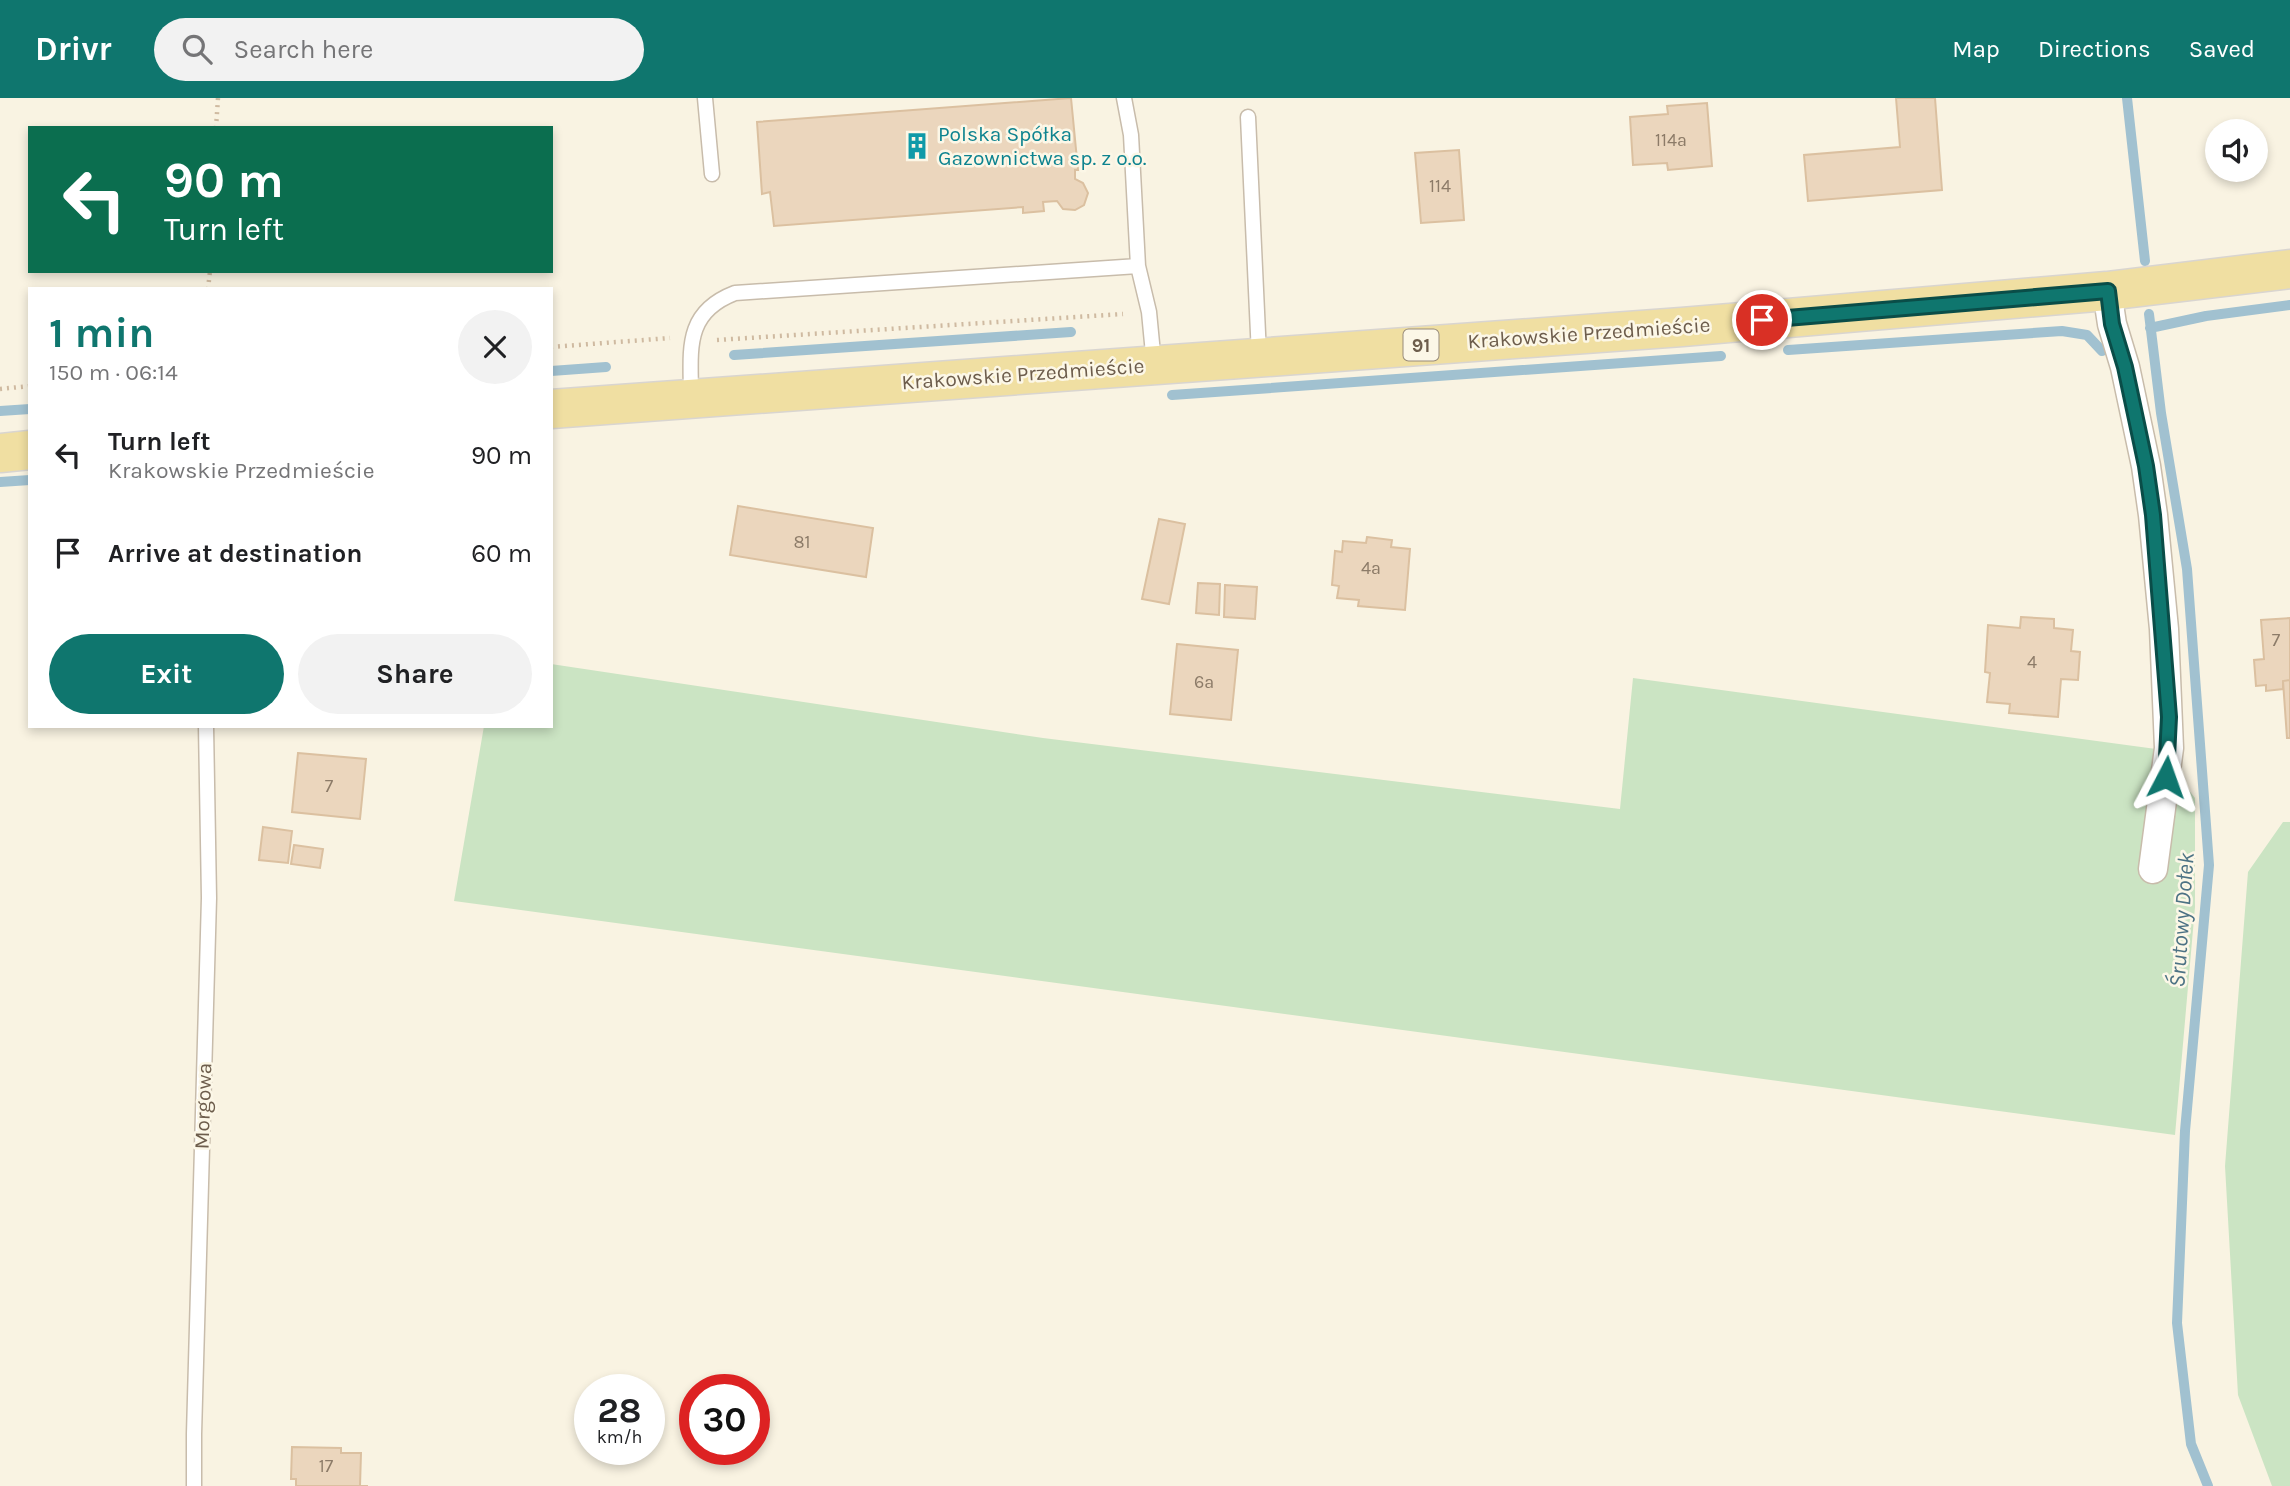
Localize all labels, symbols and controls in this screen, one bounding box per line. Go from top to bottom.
search box [154,18,644,81]
text: Drivr [35,30,112,68]
icon: search [178,30,216,68]
text: Search here [234,34,373,65]
text: Map [1952,35,2000,63]
text: Directions [2038,35,2151,63]
text: Saved [2189,35,2255,63]
map controls [2205,119,2268,182]
button: sound [2205,119,2268,182]
place label: Polska Spółka Gazownictwa sp. z o.o. [938,122,1147,170]
house number: 114a [1655,129,1687,151]
building icon: Polska Spółka Gazownictwa sp. z o.o. [902,131,932,161]
text: 90 m [164,152,284,209]
icon: left [49,154,140,245]
house number: 114 [1429,175,1451,197]
text: Turn left [164,211,284,248]
pin [1732,290,1792,350]
icon: arrive [1743,301,1781,339]
text: 1 min [49,308,154,358]
button: close [458,310,532,384]
street label: Krakowskie Przedmieście [1467,313,1711,353]
road number: 91 [1404,330,1438,360]
street label: Krakowskie Przedmieście [901,354,1145,394]
text: 150 m · 06:14 [49,359,178,386]
text: Turn left [108,426,210,457]
icon: left [49,436,87,474]
text: 90 m [471,440,532,471]
text: Krakowskie Przedmieście [108,457,375,484]
house number: 81 [793,531,811,553]
icon: arrive [49,534,87,572]
text: Arrive at destination [108,538,362,569]
text: 60 m [471,538,532,569]
house number: 4a [1361,557,1381,579]
house number: 7 [2272,629,2281,651]
button: Exit [49,634,284,714]
button: Share [298,634,532,714]
house number: 4 [2027,651,2037,673]
house number: 6a [1194,671,1214,693]
position arrow [2129,740,2203,814]
house number: 7 [325,775,334,797]
water label: Śrutowy Dołek [2163,851,2200,988]
street label: Morgowa [189,1062,217,1150]
speed limit sign: 30 [679,1374,770,1465]
text: 28 [598,1390,641,1431]
text: km/h [597,1426,642,1448]
house number: 17 [319,1455,334,1477]

